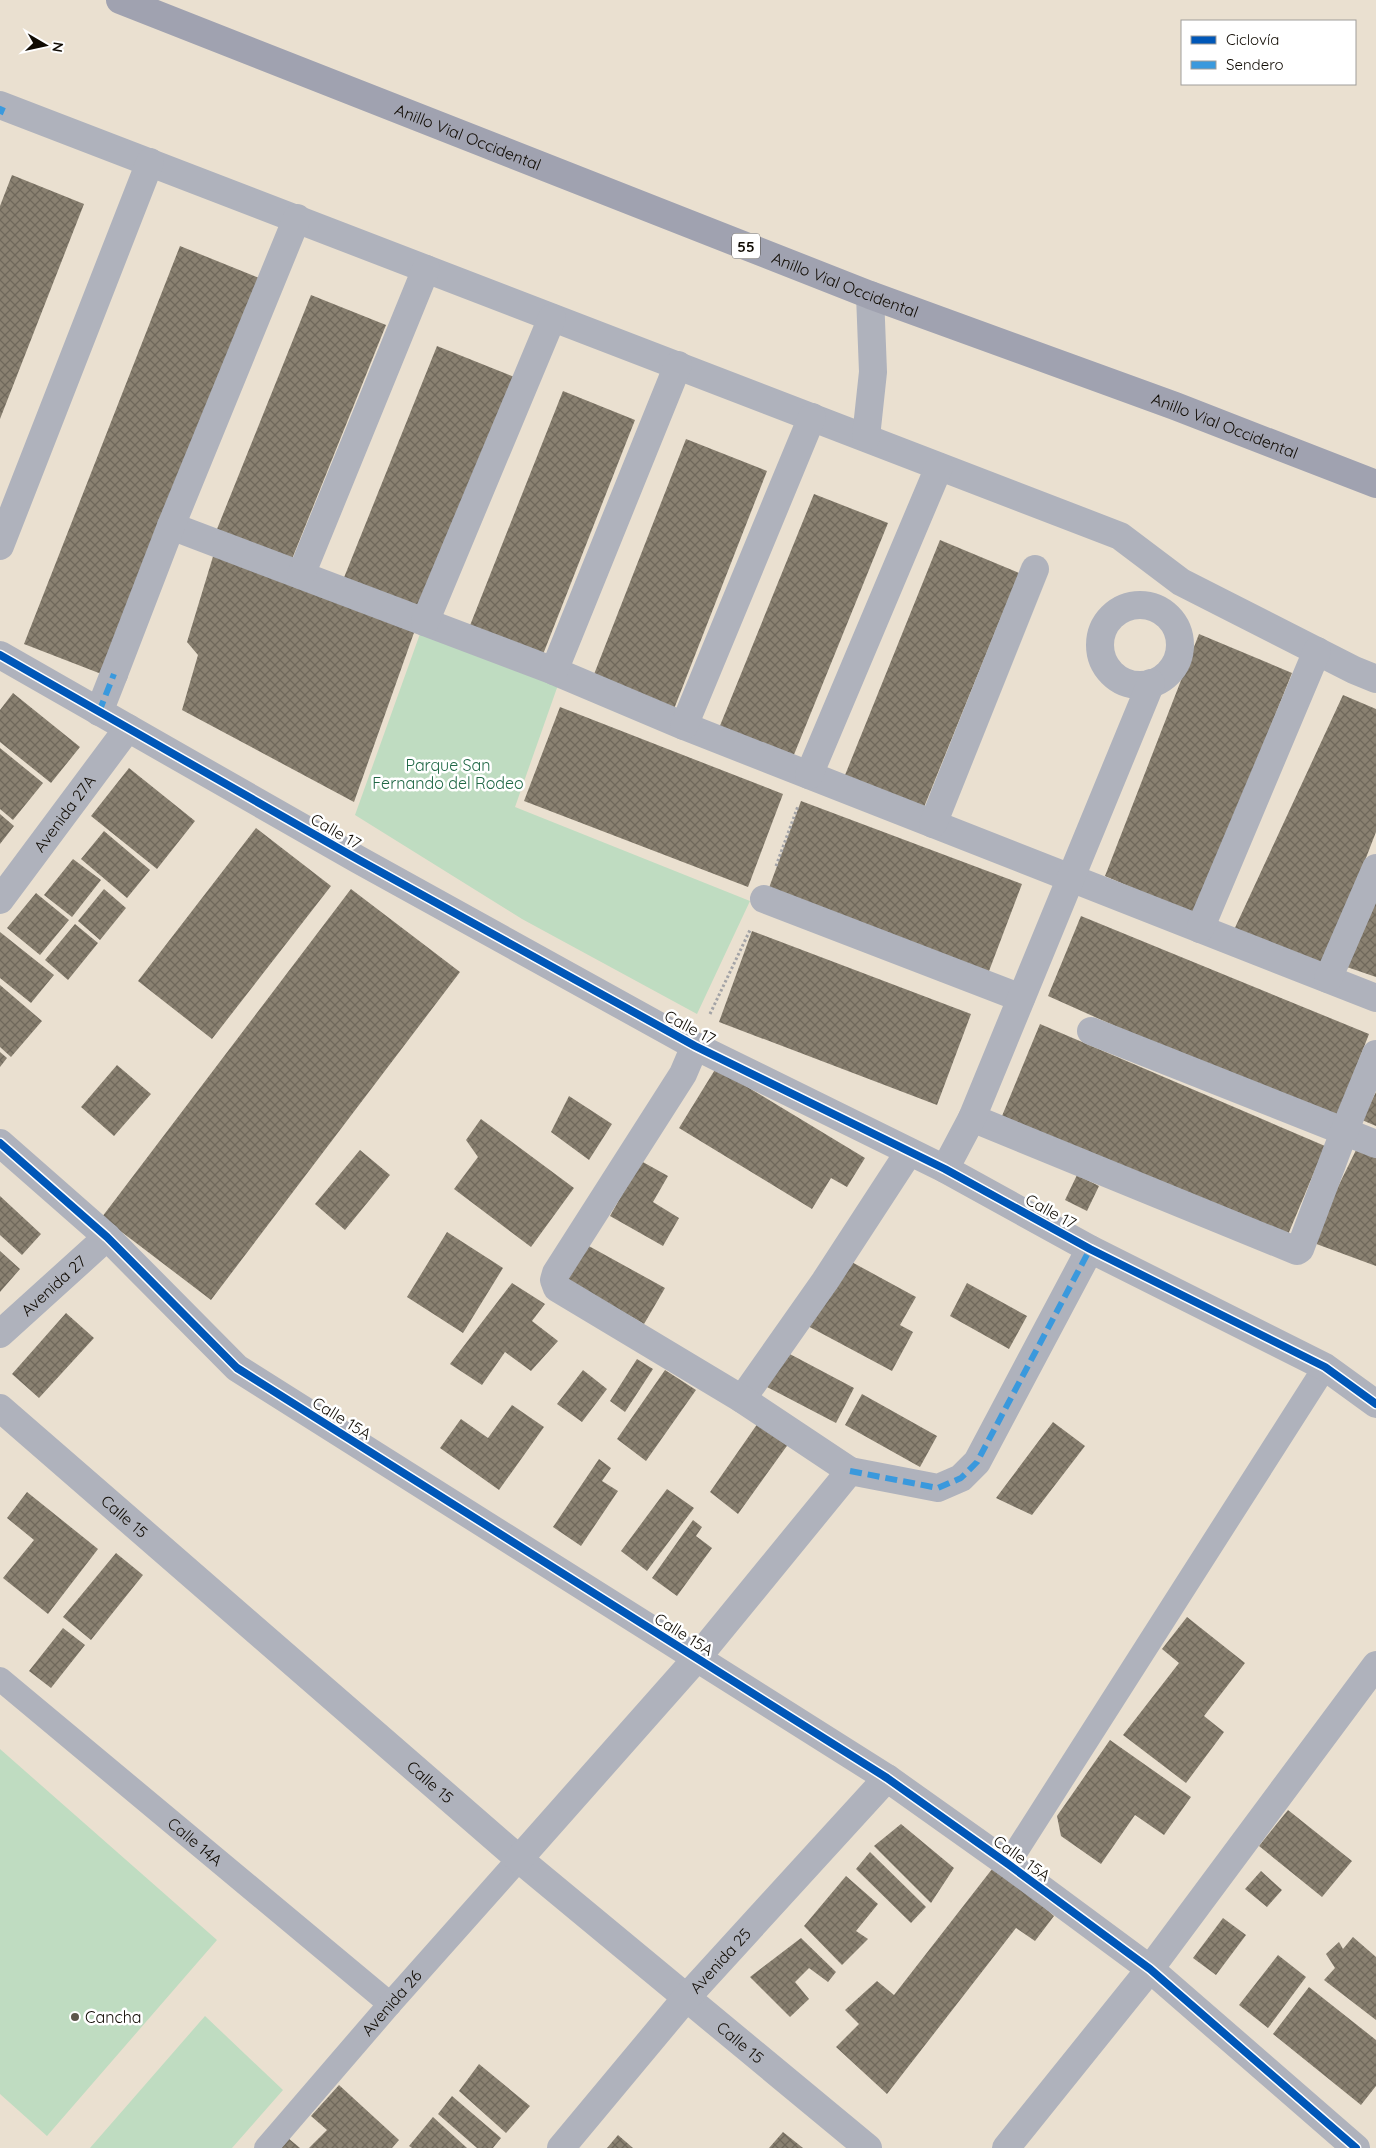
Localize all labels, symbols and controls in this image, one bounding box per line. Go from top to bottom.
north arrow [20,20,70,70]
legend [1181,20,1356,85]
text: Ciclovía [1226,30,1279,49]
text: N [48,41,68,54]
text: Sendero [1226,55,1284,74]
street label: Anillo Vial Occidental [392,99,544,175]
road number: 55 [732,234,760,258]
street label: Anillo Vial Occidental [769,247,921,322]
street label: Anillo Vial Occidental [1149,388,1301,463]
park label: Parque San Fernando del Rodeo [372,755,524,793]
street label: Avenida 27A [29,771,100,856]
street label: Calle 17 [307,809,365,853]
street label: Calle 17 [661,1005,719,1049]
street label: Calle 17 [1022,1189,1080,1233]
street label: Avenida 27 [17,1251,90,1320]
street label: Calle 15A [309,1392,375,1444]
street label: Calle 15 [97,1490,152,1542]
street label: Calle 15A [651,1608,717,1660]
street label: Calle 15 [403,1756,458,1808]
street label: Calle 14A [164,1813,227,1870]
street label: Calle 15A [990,1831,1054,1885]
street label: Avenida 25 [685,1924,755,1997]
street label: Avenida 26 [357,1965,426,2040]
place label: Cancha [85,2007,141,2027]
marker: Cancha [69,2011,81,2023]
street label: Calle 15 [713,2017,768,2068]

